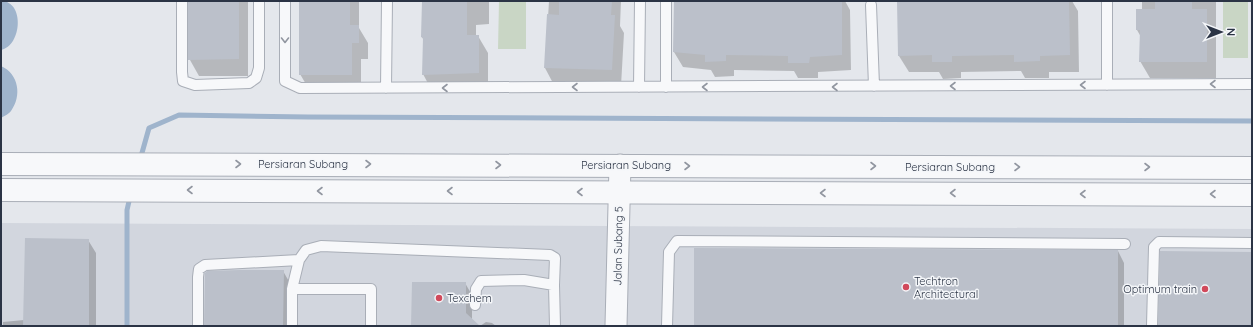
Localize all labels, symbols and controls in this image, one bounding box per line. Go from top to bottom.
north arrow [1201,12,1241,52]
text: N [1224,28,1238,36]
one-way arrow [281,37,289,43]
one-way arrow [1210,80,1216,88]
one-way arrow [1080,81,1086,89]
one-way arrow [950,82,956,90]
one-way arrow [572,83,578,91]
one-way arrow [702,83,708,91]
one-way arrow [832,83,838,91]
one-way arrow [442,84,448,92]
street label: Persiaran Subang [258,157,348,171]
street label: Persiaran Subang [581,158,671,172]
one-way arrow [235,160,241,168]
one-way arrow [365,160,371,168]
street label: Persiaran Subang [905,160,995,174]
one-way arrow [495,161,501,169]
one-way arrow [684,162,690,170]
one-way arrow [870,162,876,170]
one-way arrow [1014,163,1020,171]
one-way arrow [1144,163,1150,171]
one-way arrow [187,186,193,194]
one-way arrow [317,187,323,195]
one-way arrow [447,187,453,195]
one-way arrow [577,188,583,196]
one-way arrow [820,189,826,197]
one-way arrow [950,189,956,197]
one-way arrow [1080,190,1086,198]
one-way arrow [1210,190,1216,198]
street label: Jalan Subang 5 [610,206,626,286]
place label: Techtron Architectural [914,274,978,301]
marker: Techtron Architectural [901,282,911,292]
place label: Optimum train [1123,282,1197,296]
marker: Optimum train [1200,284,1210,294]
place label: Texchem [447,291,492,305]
marker: Texchem [434,293,444,303]

